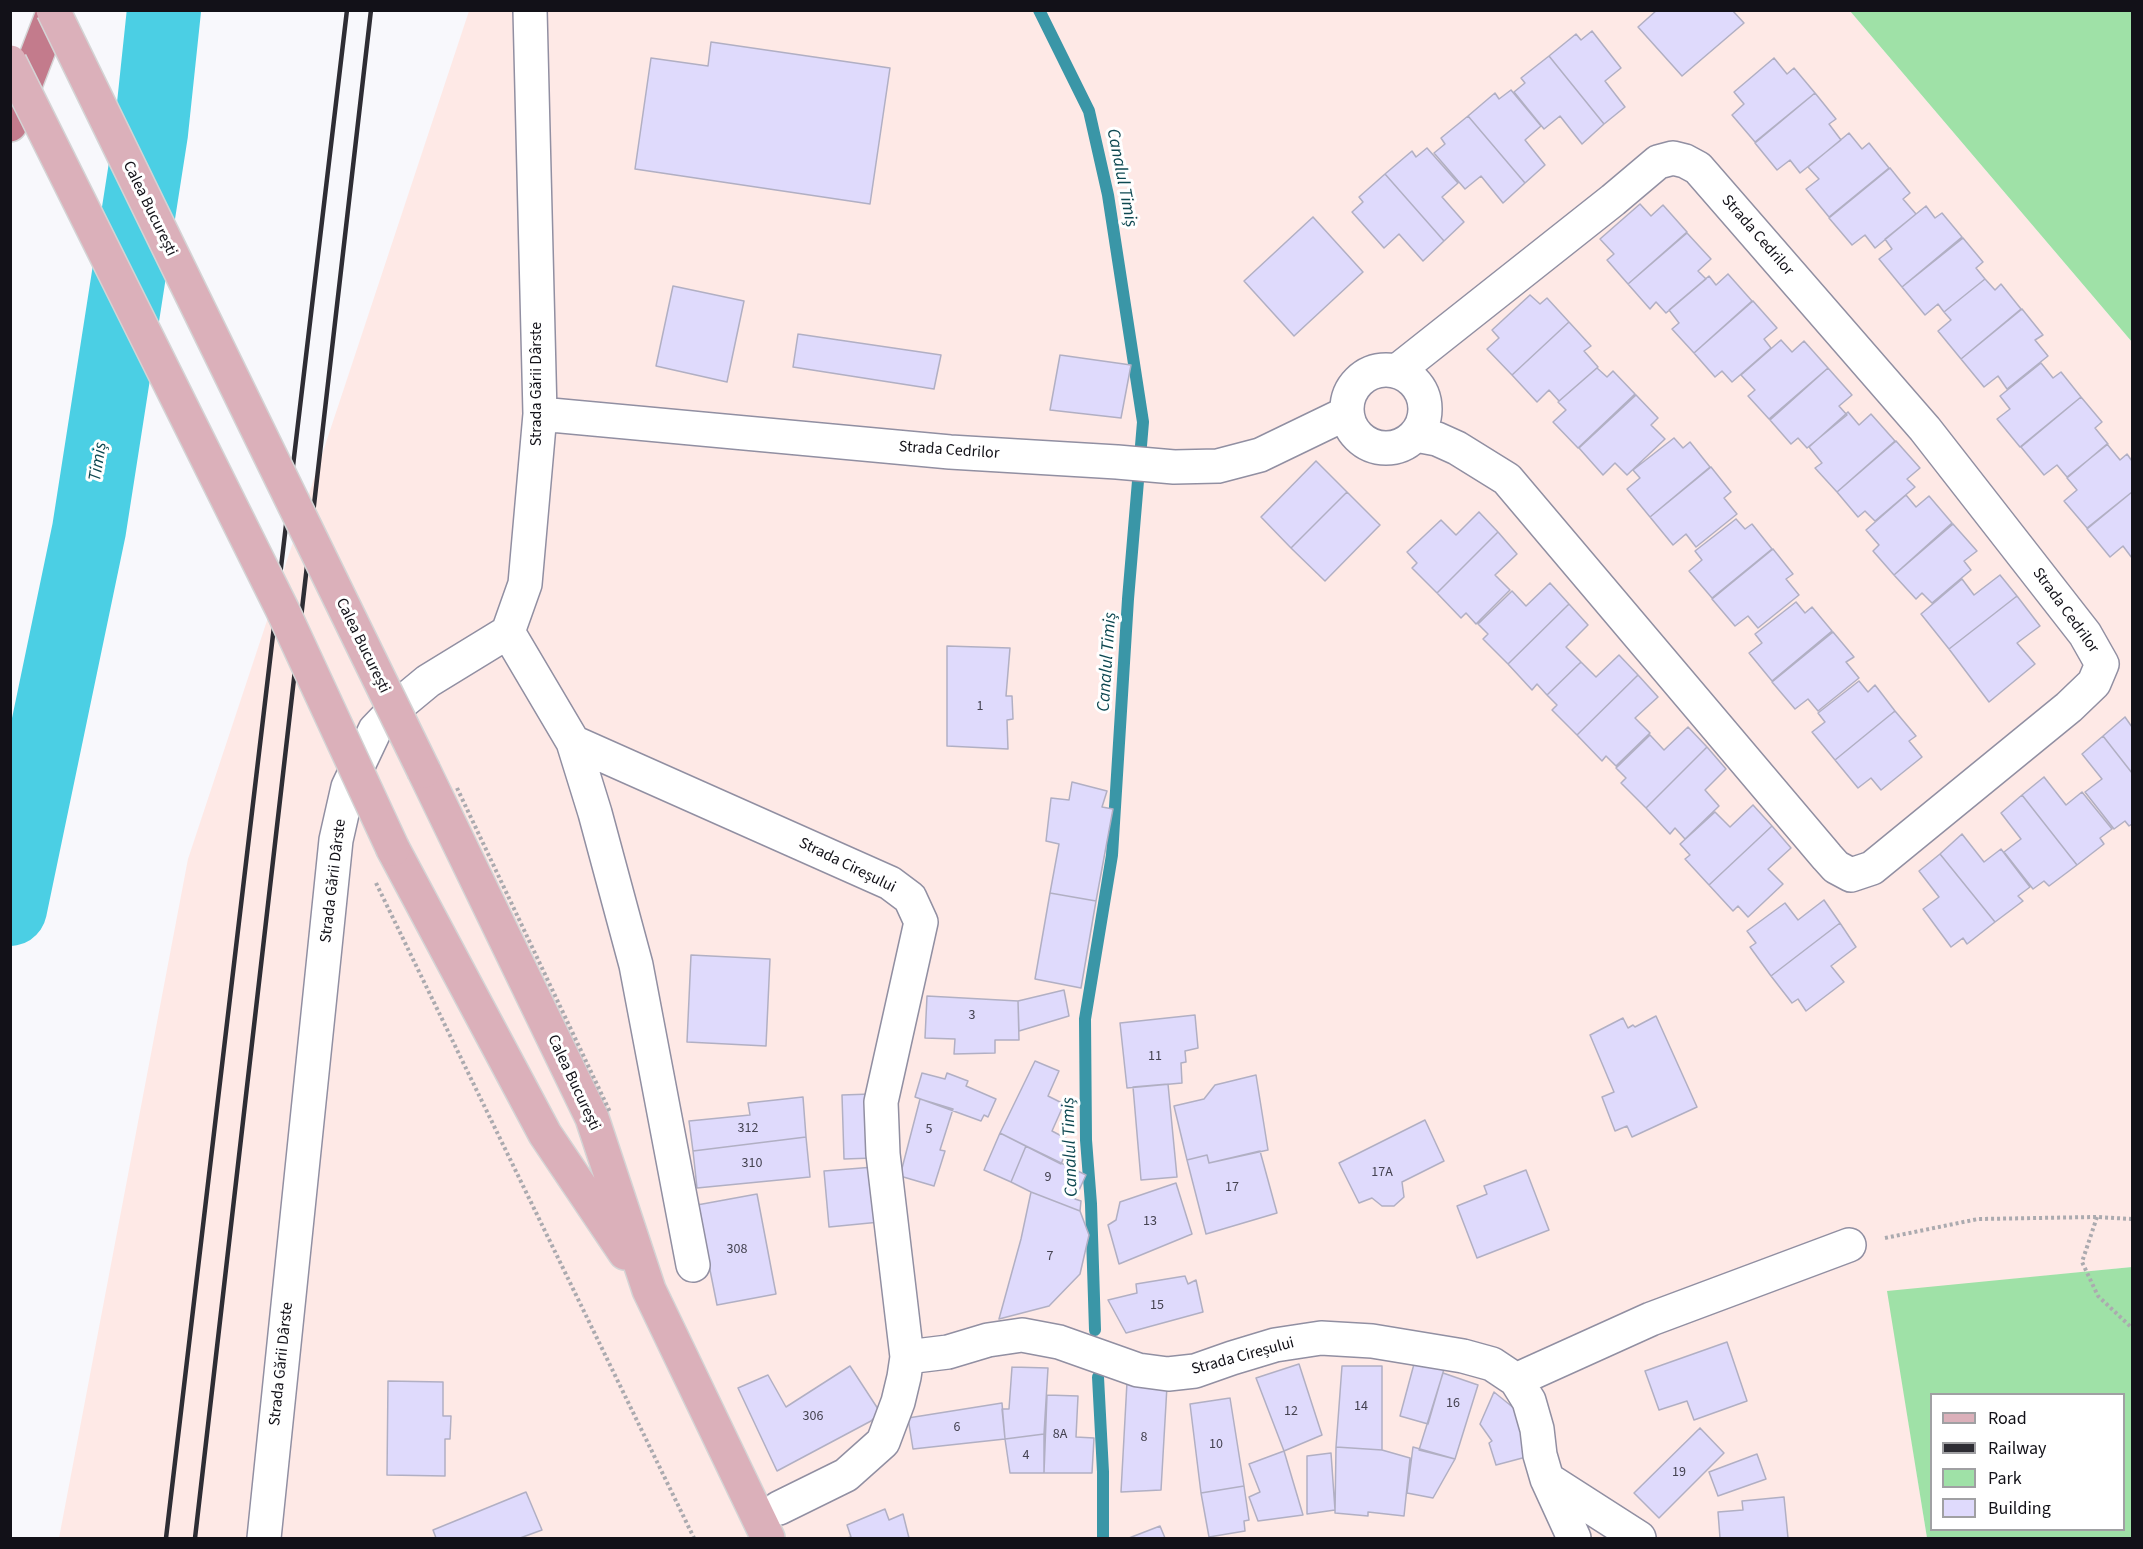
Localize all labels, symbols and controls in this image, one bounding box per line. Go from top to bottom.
water label: Canalul Timiș [1101,127,1141,229]
street label: Calea București [118,158,180,260]
street label: Strada Cedrilor [1717,192,1797,280]
street label: Strada Gării Dârste [527,322,547,446]
street label: Strada Cedrilor [898,438,1000,464]
water label: Timiș [85,441,113,483]
street label: Strada Cedrilor [2028,565,2102,657]
street label: Calea București [331,595,393,697]
water label: Canalul Timiș [1094,611,1122,713]
house number: 1 [977,699,983,715]
street label: Strada Gării Dârste [317,818,351,944]
street label: Strada Cireșului [795,834,899,898]
house number: 3 [969,1008,975,1024]
street label: Calea București [542,1032,604,1134]
house number: 11 [1148,1049,1162,1065]
water label: Canalul Timiș [1058,1097,1084,1197]
house number: 312 [738,1121,758,1137]
house number: 5 [926,1122,932,1138]
house number: 310 [742,1156,762,1172]
house number: 17A [1371,1165,1393,1181]
house number: 9 [1045,1170,1051,1186]
house number: 17 [1225,1180,1239,1196]
house number: 13 [1143,1214,1157,1230]
house number: 308 [727,1242,747,1258]
house number: 7 [1047,1249,1053,1265]
house number: 15 [1150,1298,1164,1314]
street label: Strada Gării Dârste [266,1301,298,1427]
street label: Strada Cireșului [1190,1334,1296,1380]
legend [1930,1393,2125,1531]
house number: 16 [1446,1396,1460,1412]
house number: 14 [1354,1399,1368,1415]
house number: 12 [1284,1404,1298,1420]
text: Road [1988,1406,2027,1431]
house number: 306 [803,1409,823,1425]
house number: 6 [954,1420,960,1436]
house number: 8A [1053,1427,1067,1443]
house number: 8 [1141,1430,1147,1446]
text: Railway [1988,1436,2047,1461]
house number: 10 [1209,1437,1223,1453]
house number: 4 [1023,1448,1029,1464]
house number: 19 [1672,1465,1686,1481]
text: Park [1988,1466,2022,1491]
text: Building [1988,1496,2051,1521]

